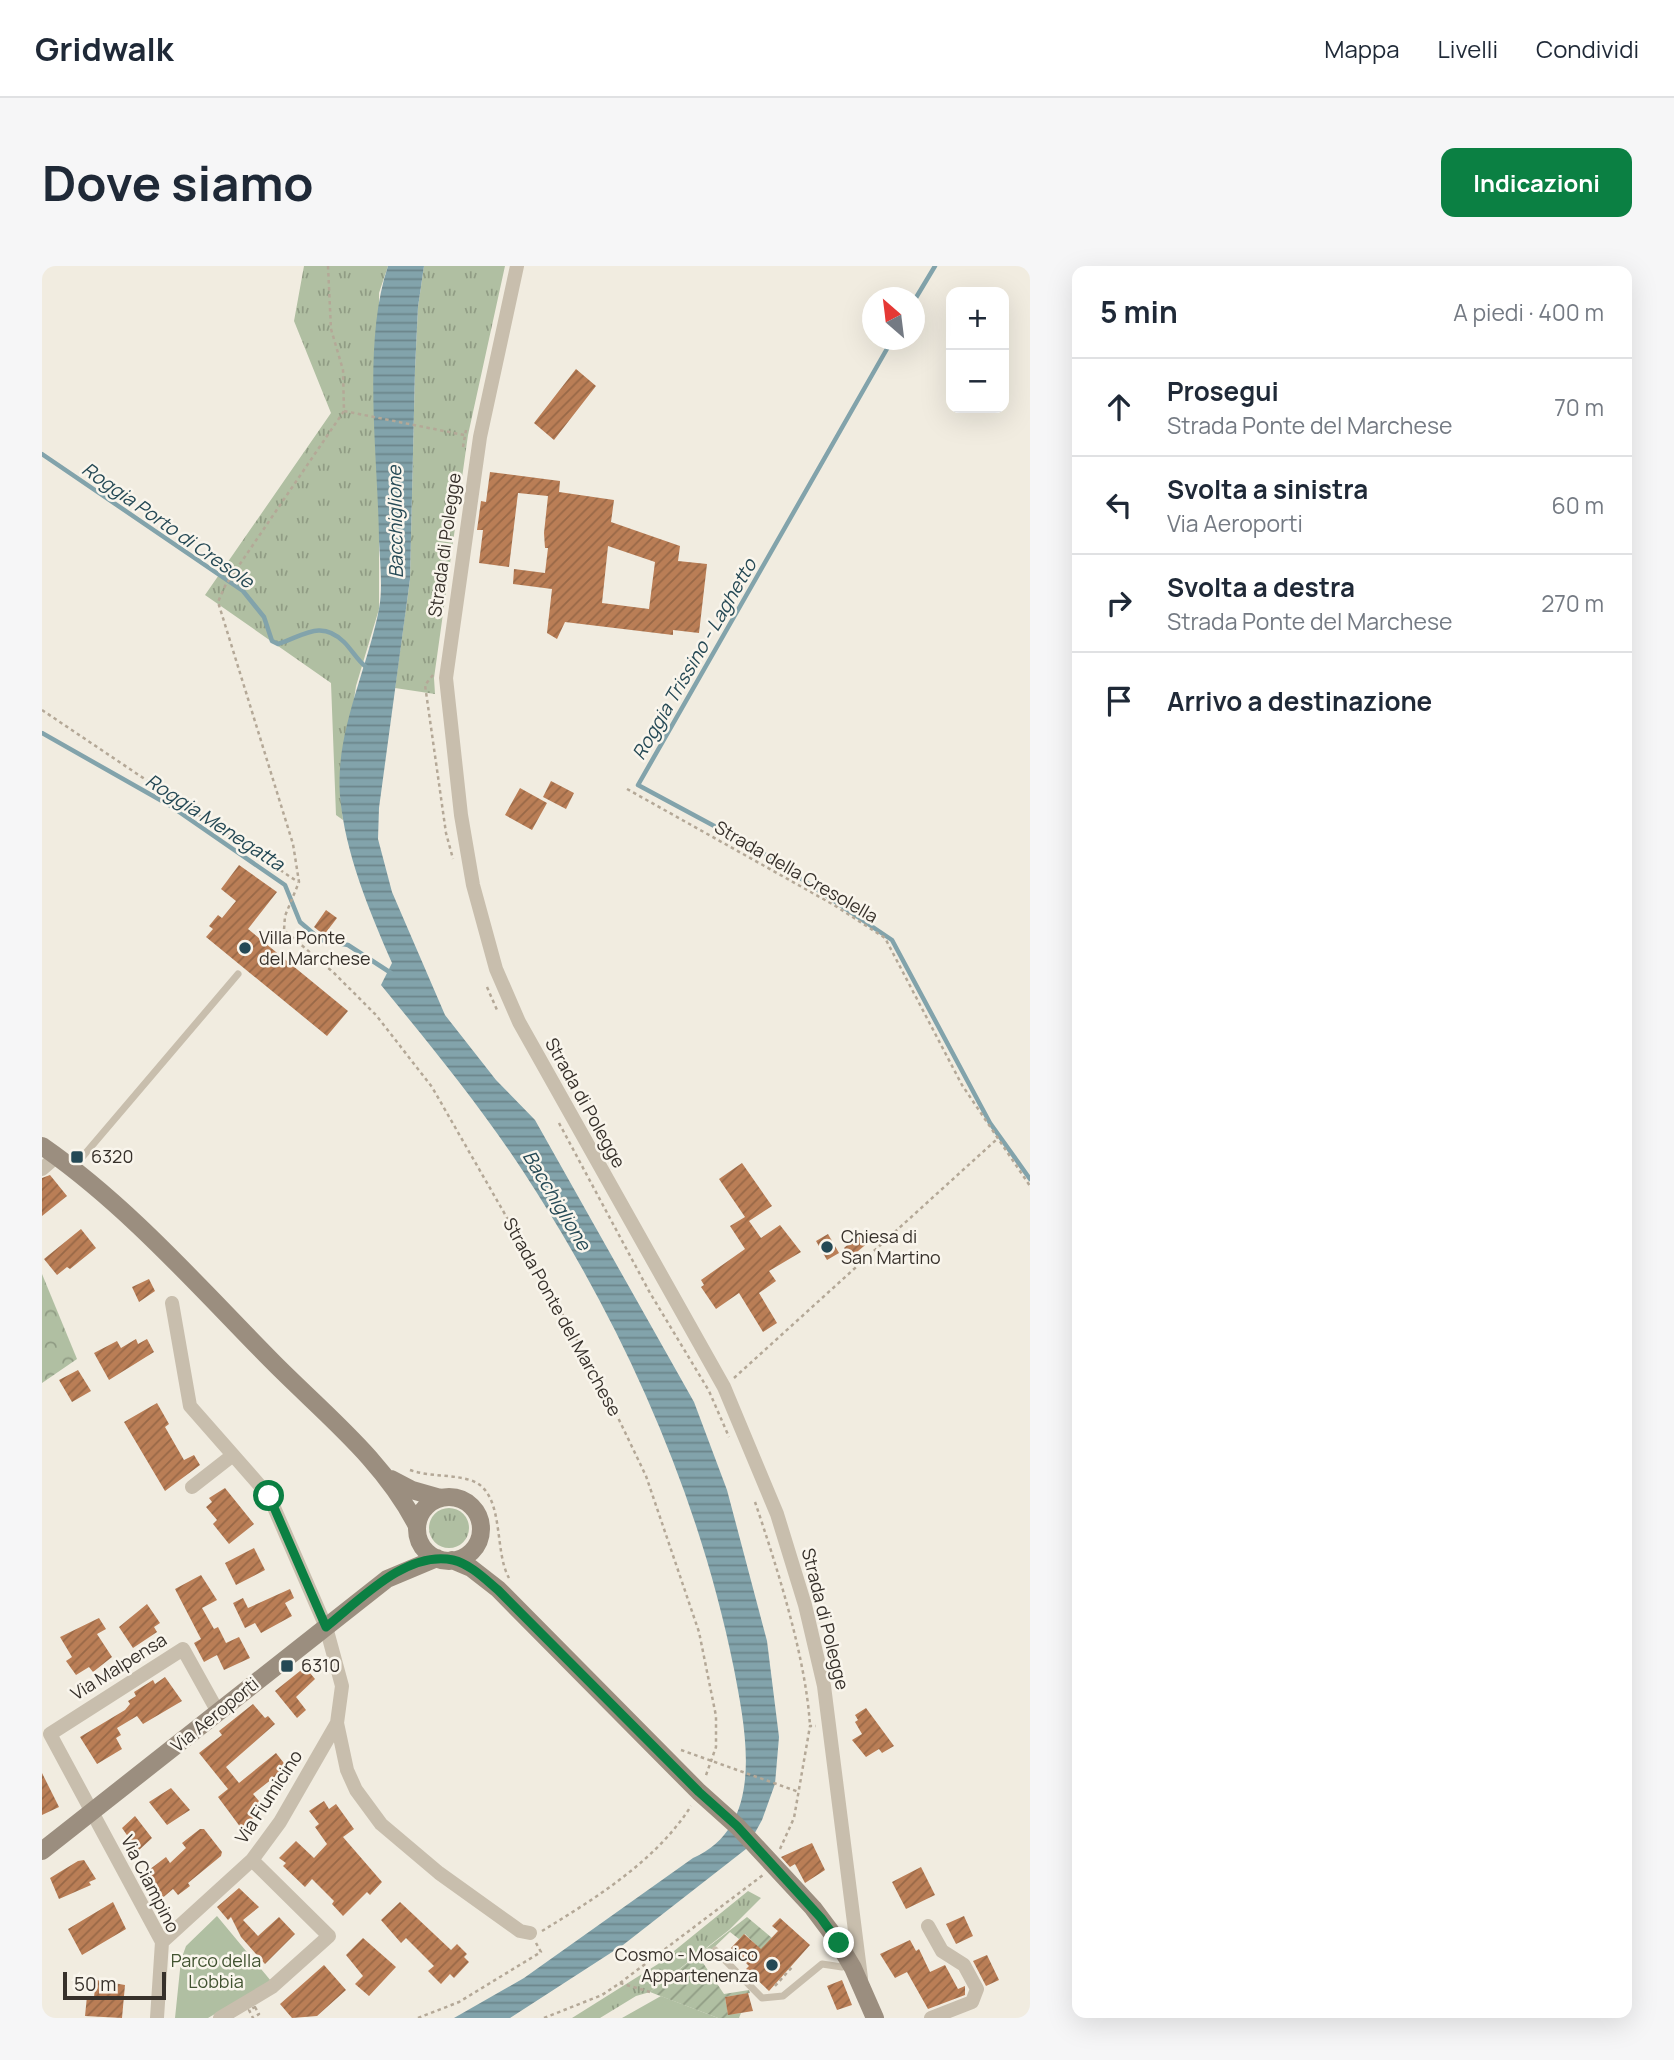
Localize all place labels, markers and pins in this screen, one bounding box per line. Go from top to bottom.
place label: Villa Ponte del Marchese [259,925,371,970]
marker: Villa Ponte del Marchese [237,940,253,956]
place label: 6320 [91,1144,133,1168]
marker: 6320 [69,1149,85,1165]
place label: Chiesa di San Martino [841,1224,941,1269]
marker: Chiesa di San Martino [819,1239,835,1255]
place label: 6310 [301,1653,340,1677]
marker: 6310 [279,1658,295,1674]
place label: Cosmo - Mosaico Appartenenza [615,1942,758,1987]
marker: Cosmo - Mosaico Appartenenza [764,1957,780,1973]

